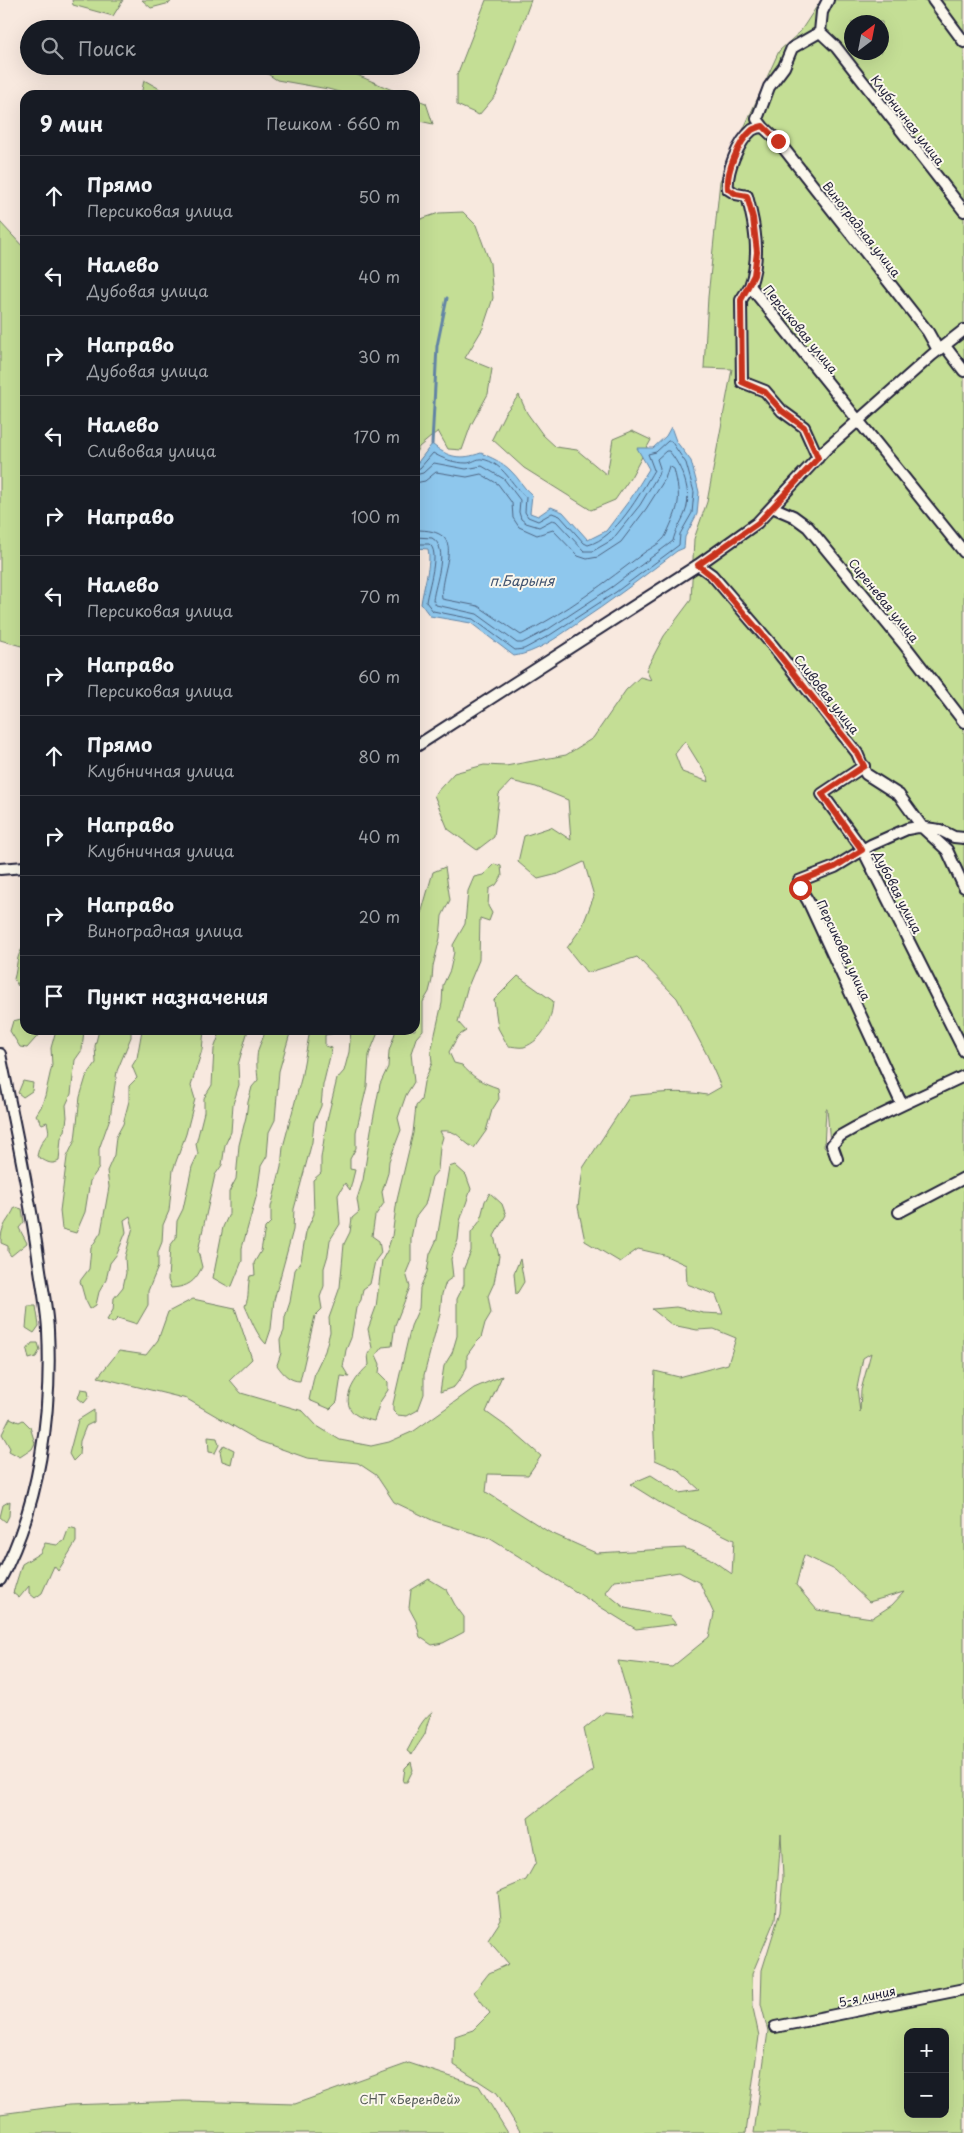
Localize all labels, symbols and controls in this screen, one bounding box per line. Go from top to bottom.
north arrow [844,15,889,60]
search box [20,20,420,75]
icon: search [38,34,66,62]
text: Поиск [78,34,136,62]
street label: Клубничная улица [867,71,949,169]
text: 9 мин [40,107,103,139]
text: Пешком · 660 m [266,111,400,135]
route end [767,130,790,153]
text: Прямо [87,170,152,198]
street label: Виноградная улица [819,177,905,281]
icon: ahead [40,182,68,210]
text: 50 m [359,184,400,208]
text: Персиковая улица [87,198,233,222]
text: Налево [87,250,159,278]
icon: left [40,262,68,290]
text: 40 m [358,264,400,288]
text: Дубовая улица [87,278,208,302]
street label: Персиковая улица [760,281,843,378]
text: Направо [87,330,174,358]
icon: right [40,342,68,370]
text: 30 m [358,344,400,368]
text: Дубовая улица [87,358,208,382]
text: Налево [87,410,159,438]
icon: left [40,422,68,450]
text: 170 m [354,424,400,448]
text: Сливовая улица [87,438,216,462]
icon: right [40,502,68,530]
text: Направо [87,502,174,530]
text: 100 m [351,504,400,528]
street label: Сиреневая улица [845,554,924,646]
text: Налево [87,570,159,598]
water label: п.Барыня [490,570,556,591]
icon: left [40,582,68,610]
text: 70 m [360,584,400,608]
text: Персиковая улица [87,598,233,622]
text: Направо [87,650,174,678]
street label: Сливовая улица [790,650,864,738]
icon: right [40,662,68,690]
text: 60 m [358,664,400,688]
text: Персиковая улица [87,678,233,702]
text: Прямо [87,730,152,758]
icon: ahead [40,742,68,770]
text: 80 m [358,744,400,768]
text: Клубничная улица [87,758,234,782]
text: Направо [87,810,174,838]
icon: right [40,822,68,850]
text: 40 m [358,824,400,848]
text: Клубничная улица [87,838,234,862]
street label: Дубовая улица [869,847,927,937]
route start [789,877,812,900]
text: Направо [87,890,174,918]
street label: Персиковая улица [813,897,875,1004]
icon: right [40,902,68,930]
text: 20 m [359,904,400,928]
text: Виноградная улица [87,918,243,942]
icon: arrive [40,982,68,1010]
text: Пункт назначения [87,982,268,1010]
street label: 5-я линия [837,1981,897,2011]
map controls [904,2028,949,2118]
button: + [904,2028,949,2073]
button: − [904,2073,949,2118]
park label: СНТ «Берендей» [360,2090,461,2108]

